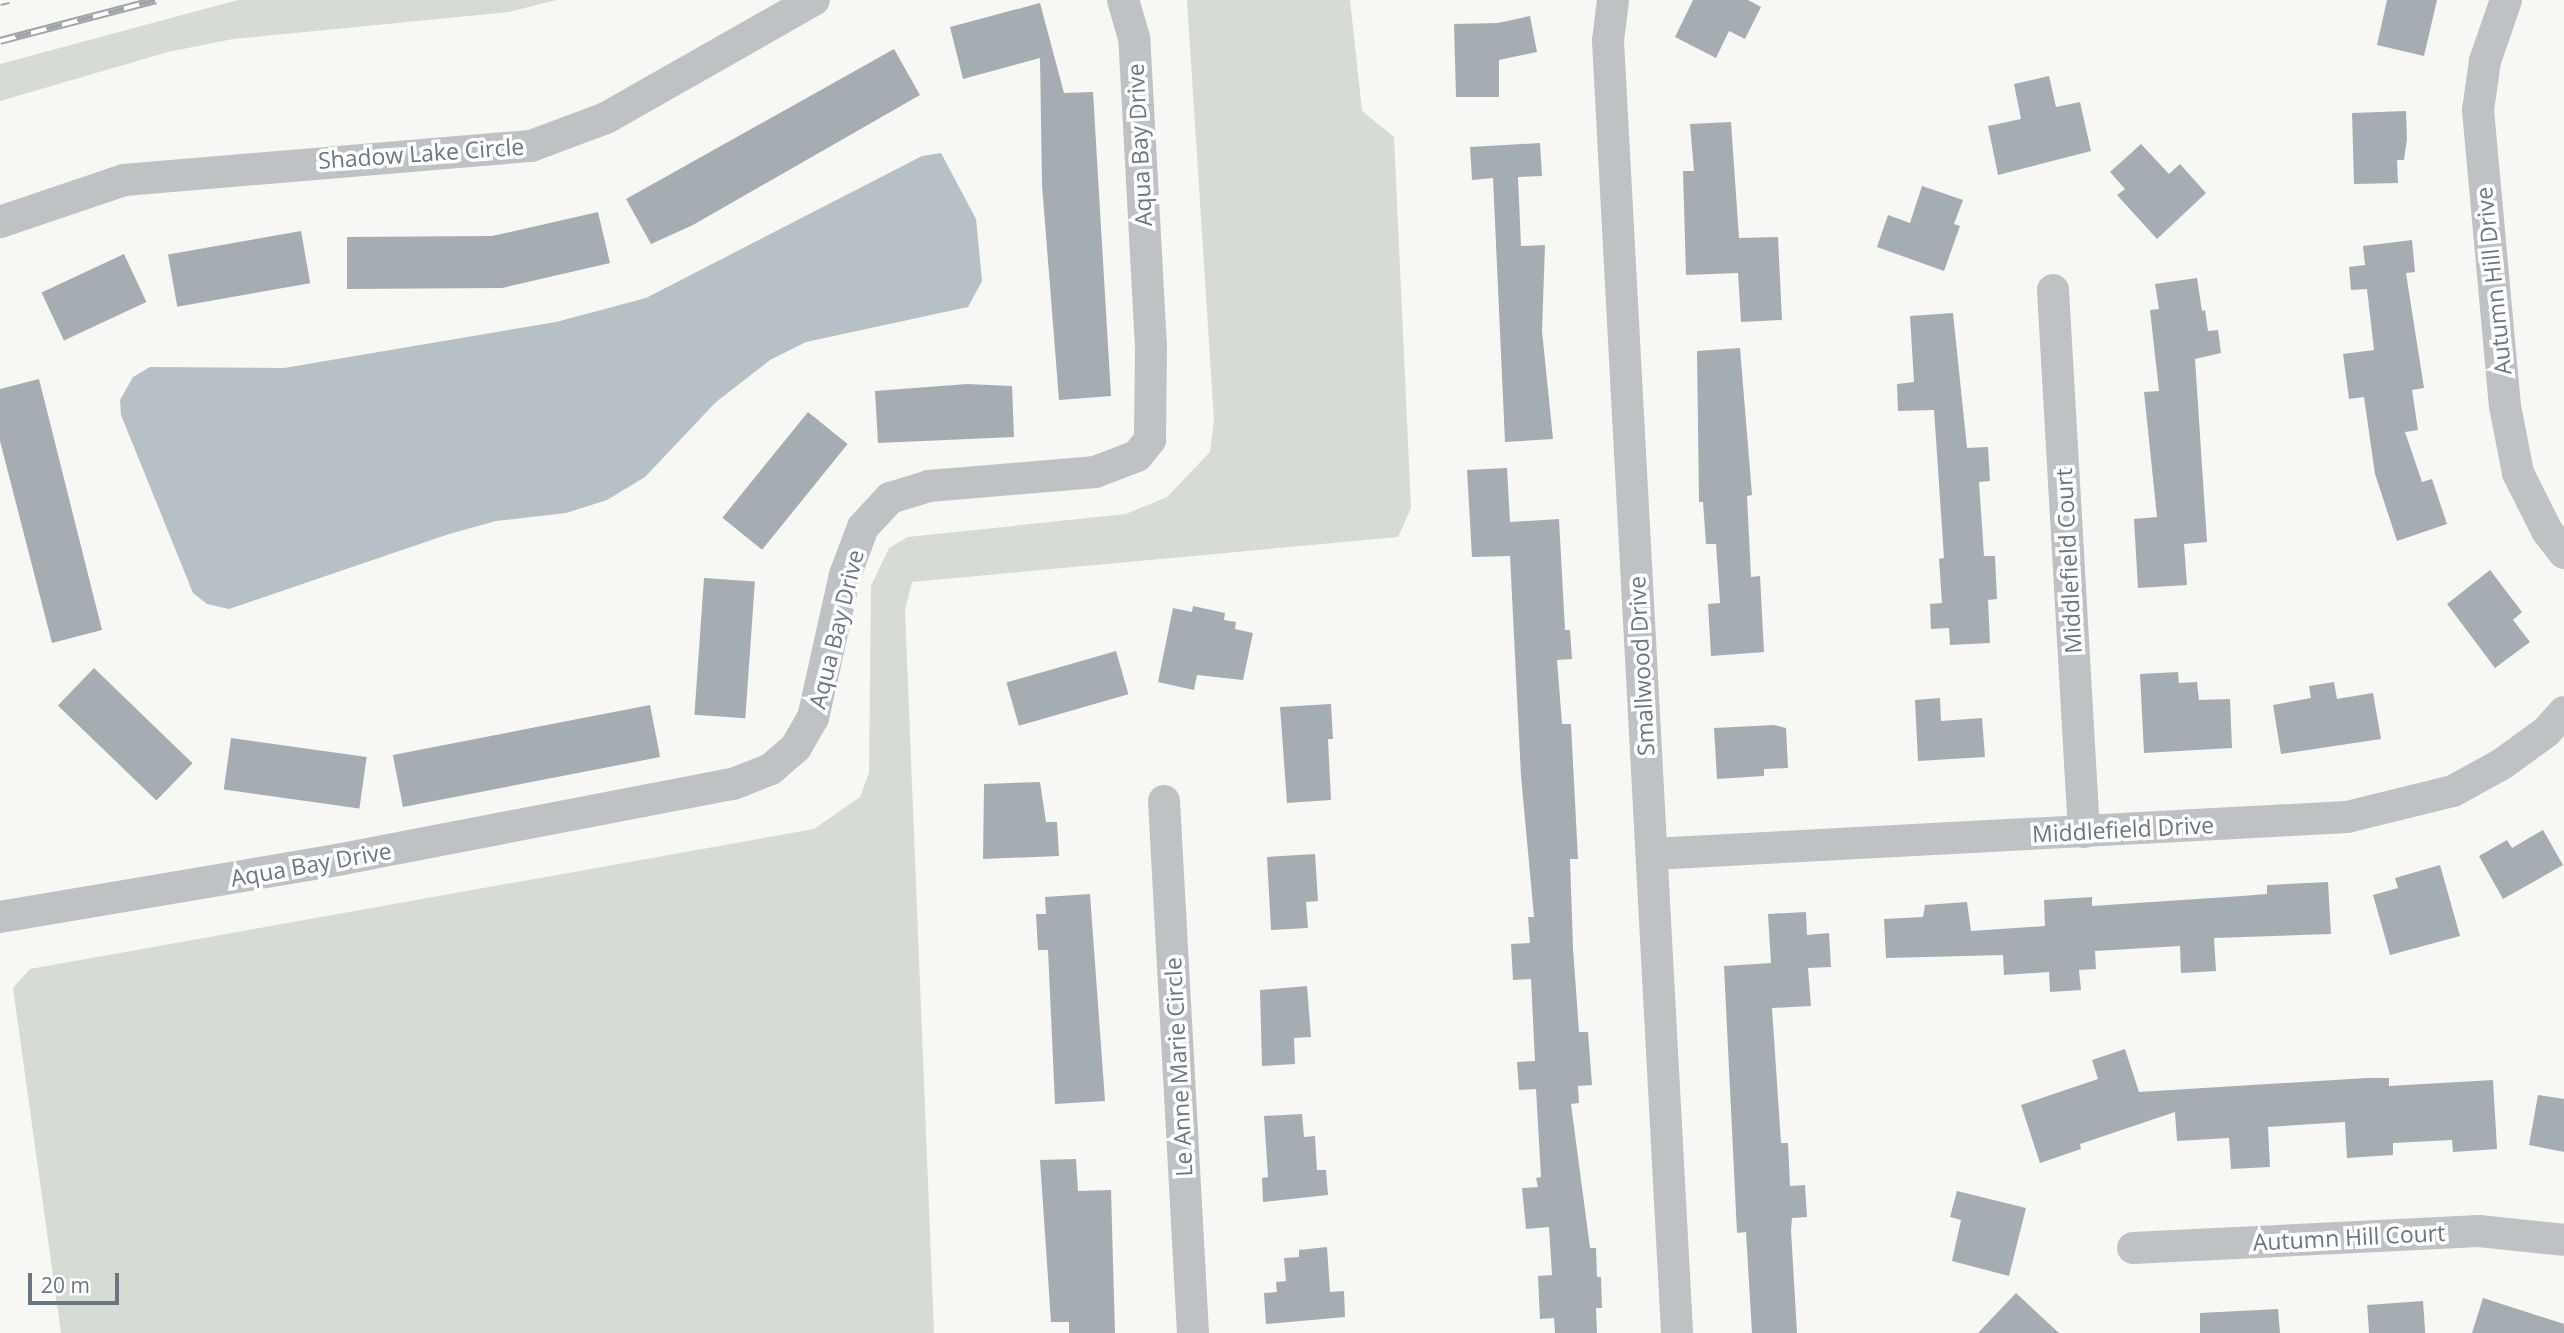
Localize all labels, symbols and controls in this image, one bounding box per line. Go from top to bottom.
street label: Aqua Bay Drive [1121,63,1157,227]
street label: Shadow Lake Circle [317,132,525,174]
street label: Autumn Hill Drive [2469,186,2517,376]
street label: Middlefield Court [2049,468,2087,654]
street label: Aqua Bay Drive [803,547,869,711]
street label: Smallwood Drive [1623,575,1659,757]
street label: Middlefield Drive [2031,810,2215,848]
street label: Aqua Bay Drive [228,836,394,892]
street label: Le Anne Marie Circle [1158,957,1198,1177]
street label: Autumn Hill Court [2252,1218,2446,1256]
scale bar [32,1260,122,1304]
text: 20 m [41,1271,90,1299]

